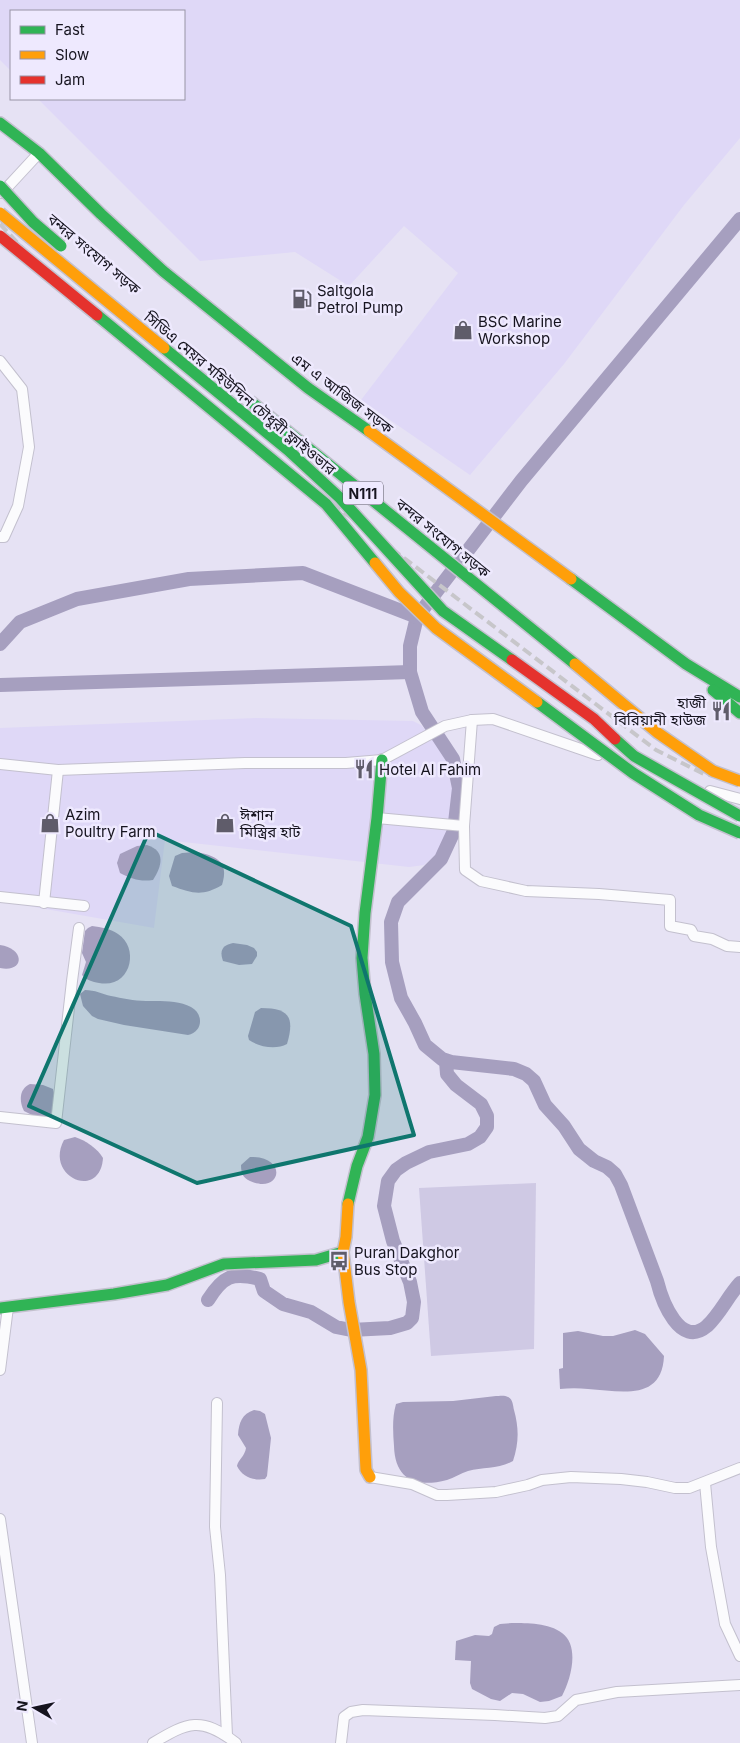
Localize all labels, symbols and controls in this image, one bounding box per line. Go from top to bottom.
legend [10,10,185,100]
text: Fast [55,20,85,39]
text: Slow [55,45,89,64]
text: Jam [55,70,85,89]
street label: বন্দর সংযোগ সড়ক [43,209,145,299]
place label: Saltgola Petrol Pump [317,281,403,317]
fuel station icon: Saltgola Petrol Pump [291,288,313,310]
street label: সিডিএ মেয়র মহিউদ্দিন চৌধুরী ফ্লাইওভার [140,307,340,479]
place label: BSC Marine Workshop [478,312,562,348]
shop icon: BSC Marine Workshop [452,319,474,341]
street label: এম এ আজিজ সড়ক [287,348,398,438]
road number: N111 [343,482,383,504]
street label: বন্দর সংযোগ সড়ক [391,494,495,582]
place label: হাজী বিরিয়ানী হাউজ [613,693,707,729]
restaurant icon: হাজী বিরিয়ানী হাউজ [710,700,732,722]
restaurant icon: Hotel Al Fahim [353,758,375,780]
place label: Hotel Al Fahim [379,760,481,779]
place label: Azim Poultry Farm [65,805,156,841]
place label: ঈশান মিস্ত্রির হাট [239,805,301,841]
shop icon: Azim Poultry Farm [39,812,61,834]
shop icon: ঈশান মিস্ত্রির হাট [214,812,236,834]
place label: Puran Dakghor Bus Stop [354,1243,460,1279]
bus stop icon: Puran Dakghor Bus Stop [328,1250,350,1272]
north arrow [10,1683,60,1733]
text: N [12,1699,31,1712]

